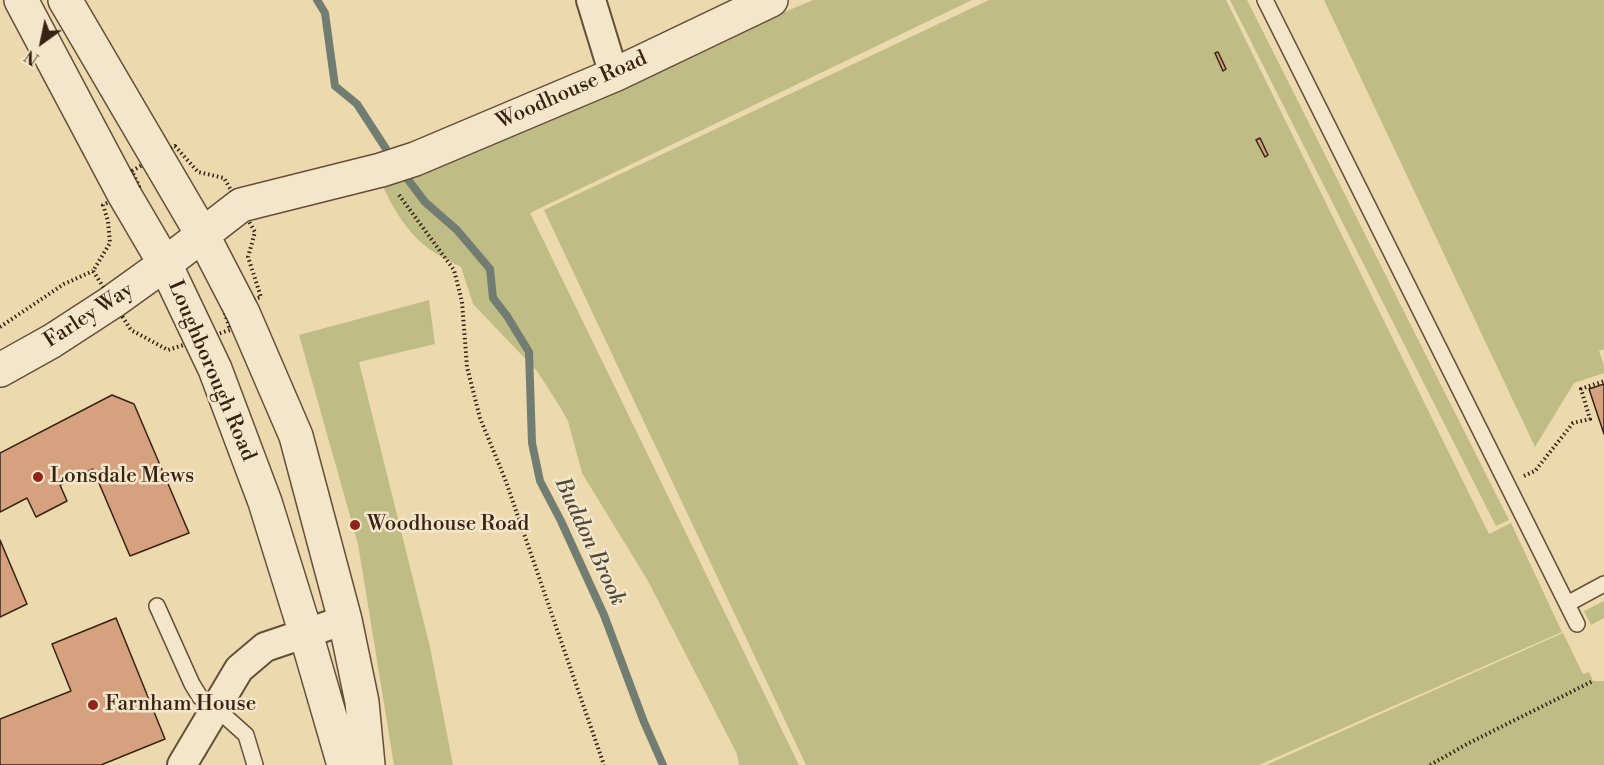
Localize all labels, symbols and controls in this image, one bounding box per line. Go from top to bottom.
north arrow [12,12,72,72]
text: N [21,45,43,69]
street label: Woodhouse Road [493,46,651,136]
street label: Loughborough Road [162,277,260,465]
street label: Farley Way [40,278,138,354]
place label: Lonsdale Mews [50,464,194,490]
marker: Lonsdale Mews [31,470,45,484]
water label: Buddon Brook [548,474,630,610]
place label: Woodhouse Road [367,512,529,538]
marker: Woodhouse Road [348,518,362,532]
place label: Farnham House [105,692,256,718]
marker: Farnham House [86,698,100,712]

